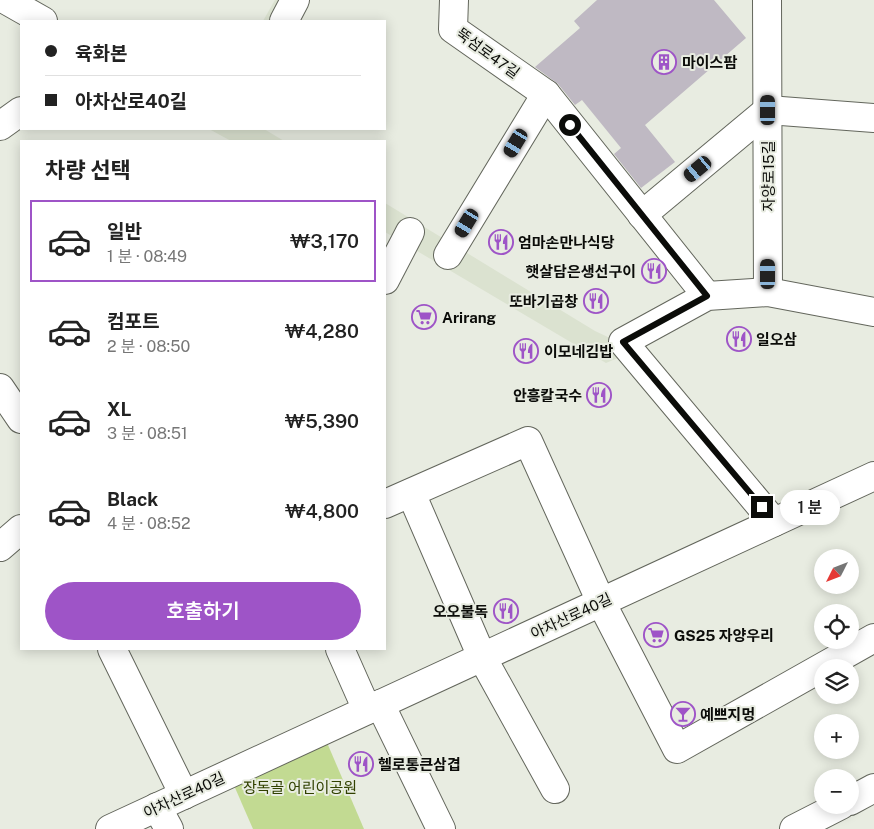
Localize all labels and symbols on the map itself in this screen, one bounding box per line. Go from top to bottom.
street label: 뚝섬로47길 [453,24,523,82]
building icon: 마이스팜 [651,49,677,75]
place label: 마이스팜 [682,54,737,71]
car [760,95,775,125]
route start [559,114,581,136]
car [501,126,530,160]
street label: 자양로15길 [760,141,777,211]
car [681,154,714,184]
car [452,206,481,240]
restaurant icon: 엄마손만나식당 [488,229,514,255]
place label: 엄마손만나식당 [518,234,615,251]
restaurant icon: 햇살담은생선구이 [641,258,667,284]
car [760,259,775,289]
place label: 햇살담은생선구이 [526,263,636,280]
restaurant icon: 또바기곱창 [583,288,609,314]
place label: 또바기곱창 [509,293,578,310]
supermarket icon: Arirang [411,304,437,330]
place label: Arirang [442,309,497,326]
restaurant icon: 일오삼 [726,326,752,352]
place label: 일오삼 [756,331,797,348]
restaurant icon: 이모네김밥 [513,338,539,364]
place label: 이모네김밥 [544,343,613,360]
restaurant icon: 안흥칼국수 [586,382,612,408]
place label: 안흥칼국수 [513,387,582,404]
callout: 1 분 [780,490,840,524]
route end [751,496,773,518]
north arrow [814,549,859,594]
street label: 아차산로40길 [528,590,614,642]
restaurant icon: 오오불독 [493,598,519,624]
place label: 오오불독 [433,603,488,620]
supermarket icon: GS25 자양우리 [643,622,669,648]
place label: GS25 자양우리 [674,627,774,644]
bar icon: 예쁘지멍 [670,701,696,727]
place label: 예쁘지멍 [700,706,755,723]
restaurant icon: 헬로통큰삼겹 [348,751,374,777]
place label: 헬로통큰삼겹 [378,756,461,773]
street label: 아차산로40길 [141,769,227,821]
park label: 장독골 어린이공원 [243,779,357,796]

